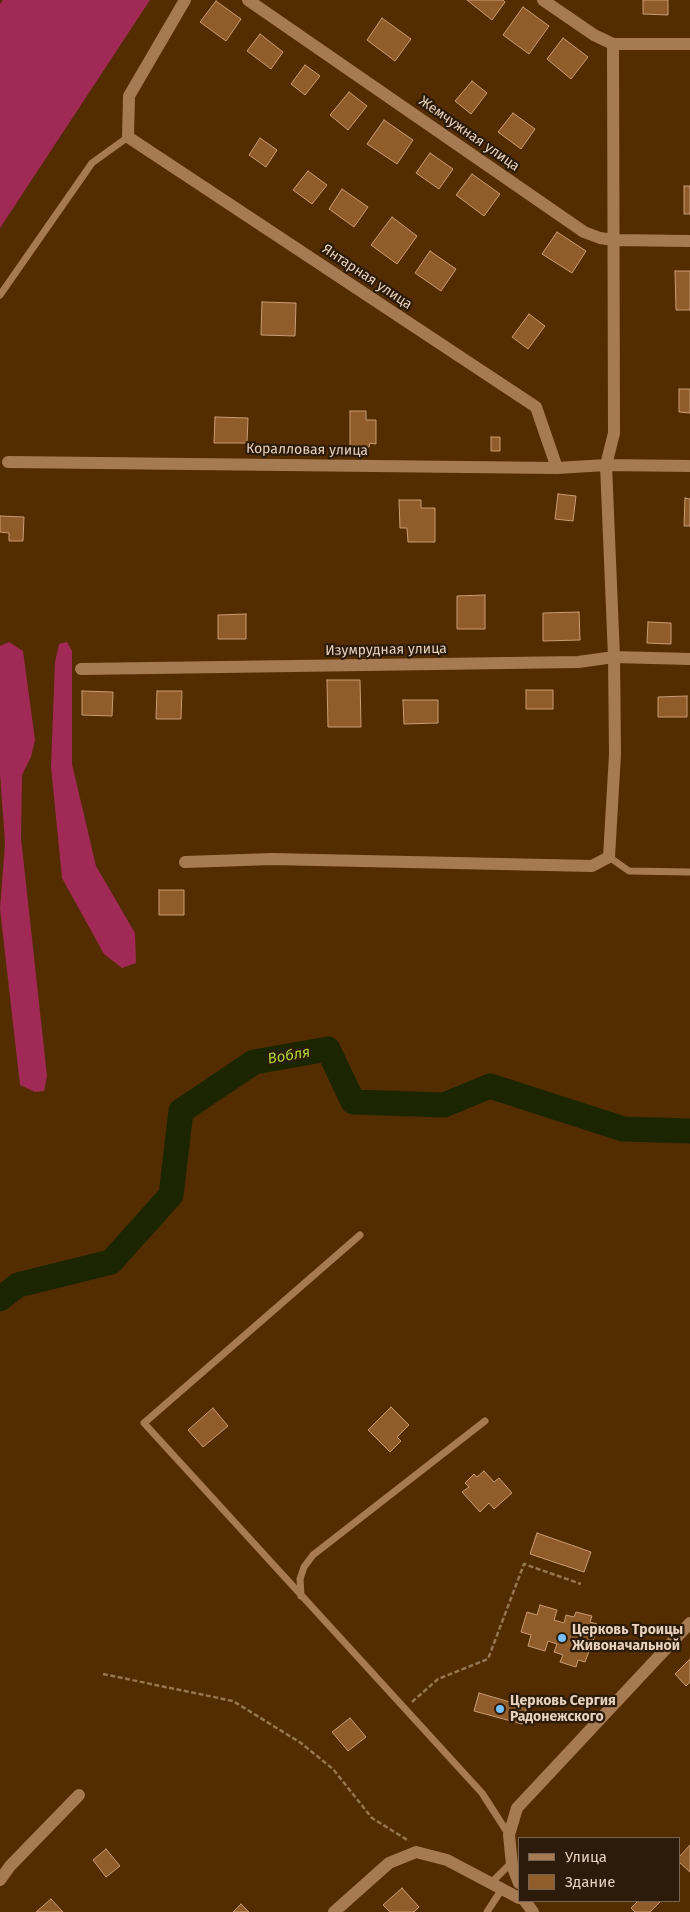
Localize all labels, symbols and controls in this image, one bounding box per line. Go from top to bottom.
street label: Жемчужная улица [415,93,523,175]
street label: Янтарная улица [319,241,415,313]
street label: Коралловая улица [246,441,368,459]
street label: Изумрудная улица [325,641,447,659]
water label: Вобля [266,1043,312,1069]
place label: Церковь Троицы Живоначальной [572,1622,683,1654]
marker: Церковь Троицы Живоначальной [556,1632,568,1644]
place label: Церковь Сергия Радонежского [510,1693,616,1725]
marker: Церковь Сергия Радонежского [494,1703,506,1715]
legend [518,1837,680,1902]
text: Улица [565,1848,607,1866]
text: Здание [565,1873,615,1891]

